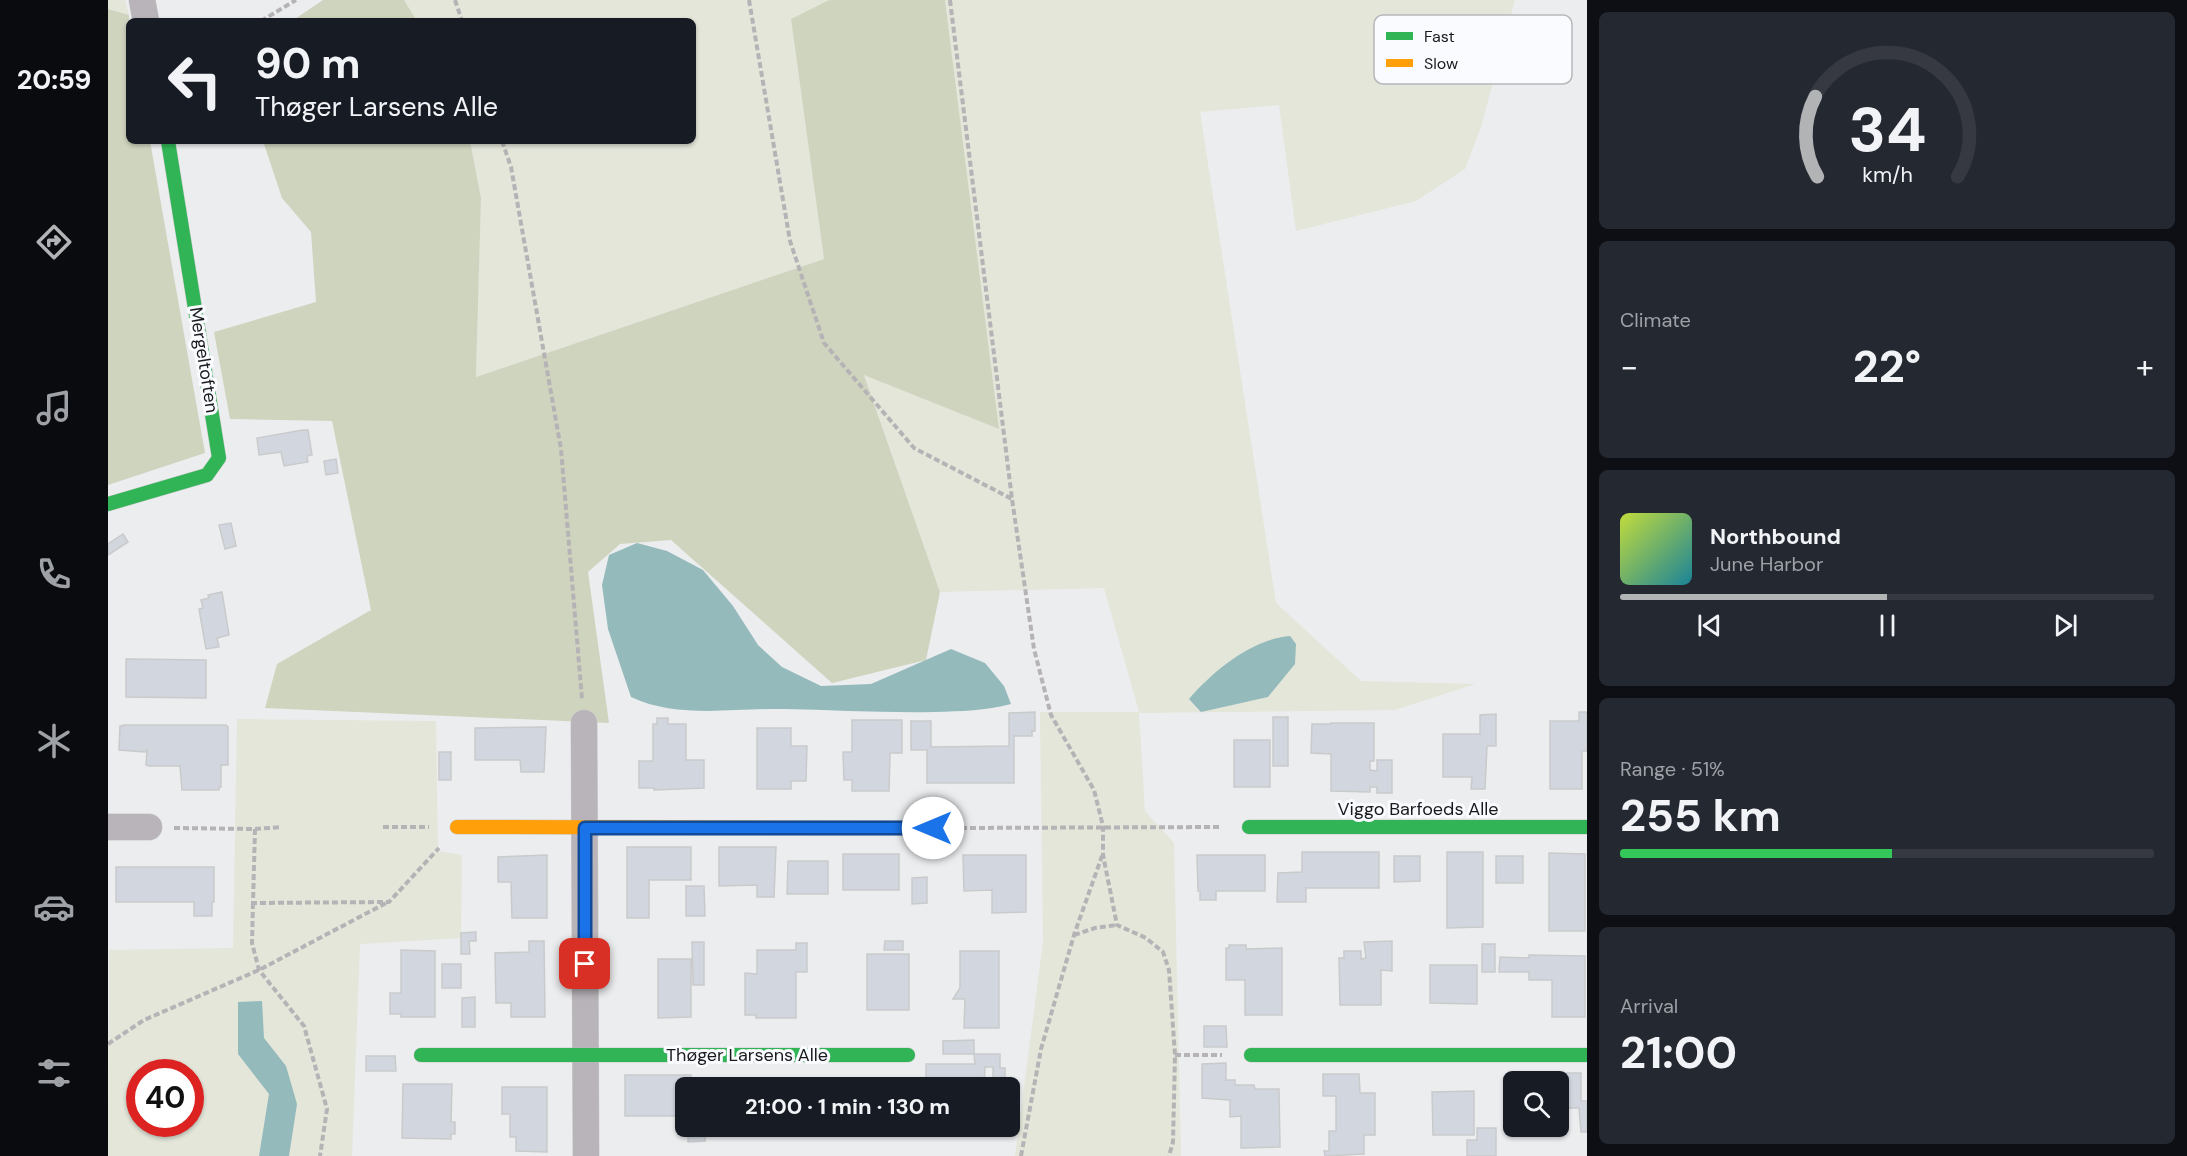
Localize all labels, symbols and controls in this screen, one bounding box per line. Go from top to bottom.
legend [1374,15,1572,84]
text: Fast [1424,26,1455,47]
text: 90 m [255,36,361,91]
icon: left [156,42,234,120]
text: Slow [1424,53,1458,74]
text: 20:59 [17,62,91,97]
text: Thøger Larsens Alle [255,89,498,124]
text: 34 [1848,90,1926,171]
text: km/h [1862,162,1912,190]
icon: directions [33,221,75,263]
street label: Mergeltoften [184,305,224,415]
text: Climate [1620,307,1691,333]
text: 22° [1853,337,1921,396]
text: − [1620,345,1638,388]
text: + [2136,345,2154,388]
icon: music [33,387,75,429]
text: Northbound [1710,522,1841,551]
text: June Harbor [1710,551,1823,577]
icon: phone [33,553,75,595]
icon: previous [1693,609,1726,642]
icon: pause [1871,609,1904,642]
icon: next [2049,609,2082,642]
icon: climate [33,720,75,762]
text: Range · 51% [1620,756,1725,782]
text: 255 km [1620,786,1781,845]
position arrow [901,796,965,860]
street label: Viggo Barfoeds Alle [1338,797,1498,821]
icon: car [33,886,75,928]
pin [559,938,610,989]
icon: arrive [568,947,601,980]
text: Arrival [1620,993,1678,1019]
text: 21:00 [1620,1023,1737,1082]
street label: Thøger Larsens Alle [666,1043,828,1067]
icon: filters [33,1052,75,1094]
speed limit sign: 40 [126,1059,204,1137]
map controls [1503,1071,1569,1137]
button: search [1503,1071,1569,1137]
text: 21:00 · 1 min · 130 m [745,1092,950,1121]

